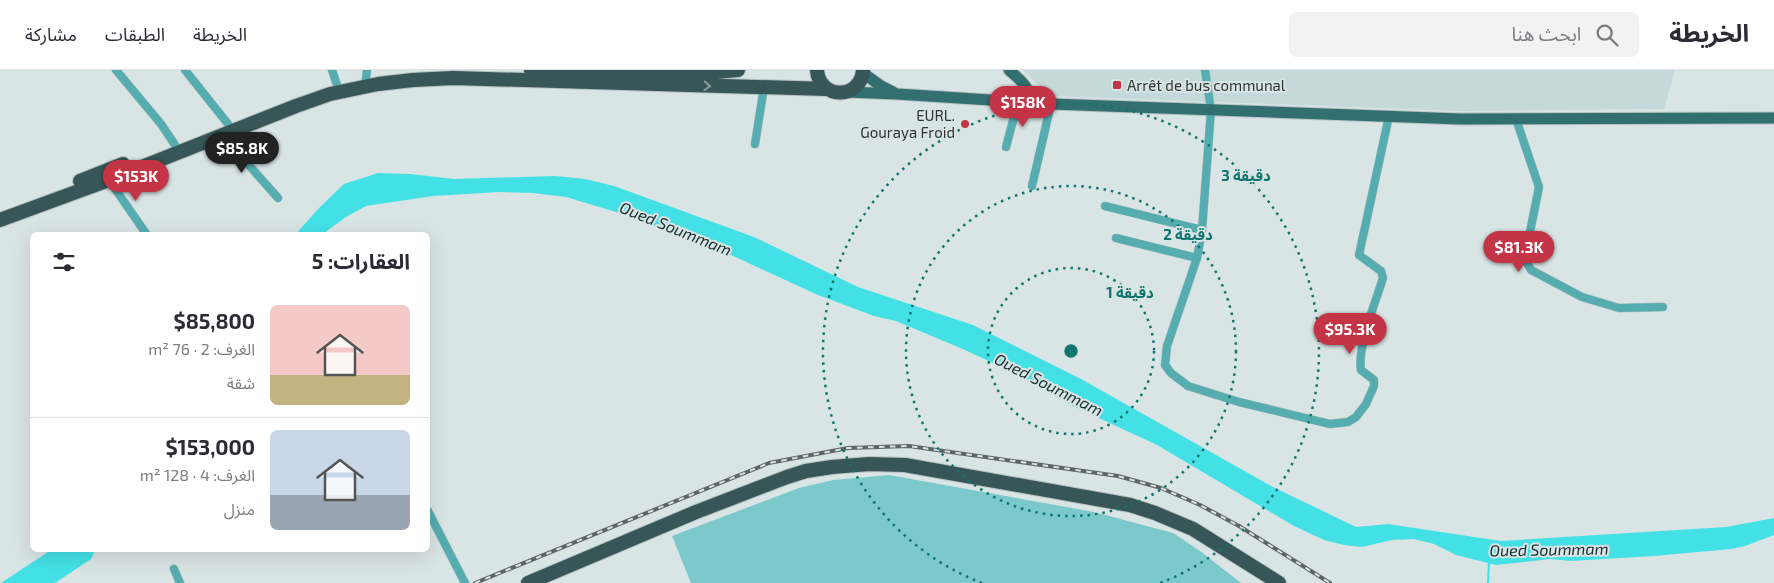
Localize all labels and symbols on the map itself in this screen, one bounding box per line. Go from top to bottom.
place label: Arrêt de bus communal [1127,76,1286,94]
marker: Arrêt de bus communal [1111,79,1123,91]
one-way arrow [703,80,711,91]
pin: $158K [988,85,1058,128]
place label: EURL. Gouraya Froid [860,106,955,141]
marker: EURL. Gouraya Froid [959,118,971,130]
pin: $85.8K [201,132,283,174]
pin: $153K [101,160,171,202]
text: 3 دقيقة [1221,166,1271,184]
water label: Oued Soummam [617,197,735,259]
text: 2 دقيقة [1163,225,1213,243]
pin: $81.3K [1478,230,1560,273]
text: 1 دقيقة [1106,283,1154,301]
pin: $95.3K [1309,312,1391,355]
centre of rings [1062,342,1080,360]
water label: Oued Soummam [992,348,1106,420]
water label: Oued Soummam [1489,538,1609,560]

